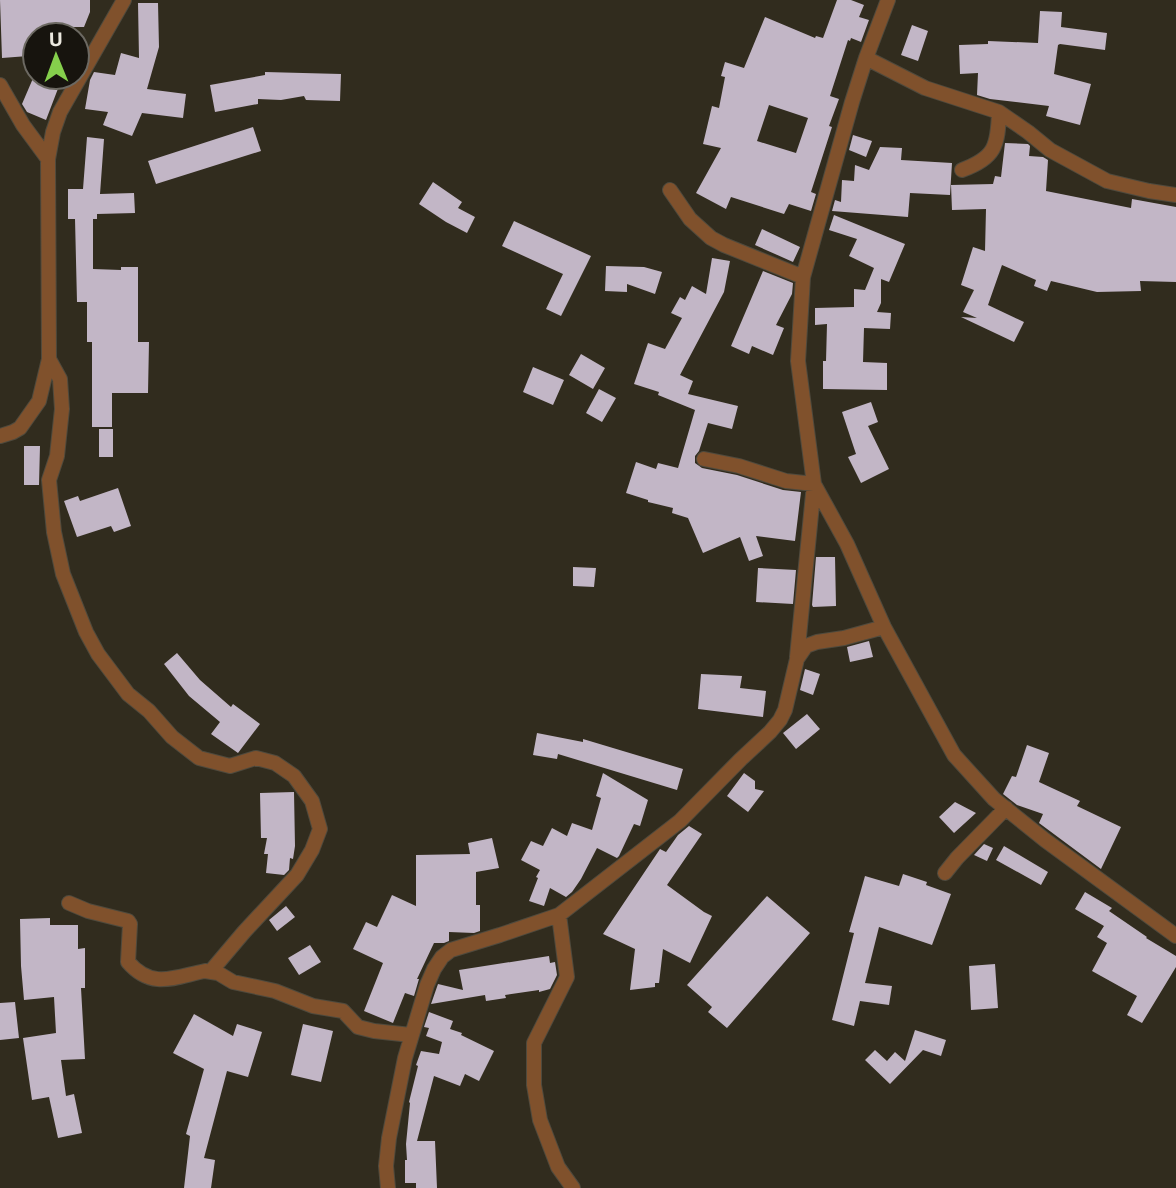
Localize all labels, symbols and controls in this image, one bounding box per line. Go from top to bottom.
north arrow [21,21,91,91]
text: U [48,26,63,52]

